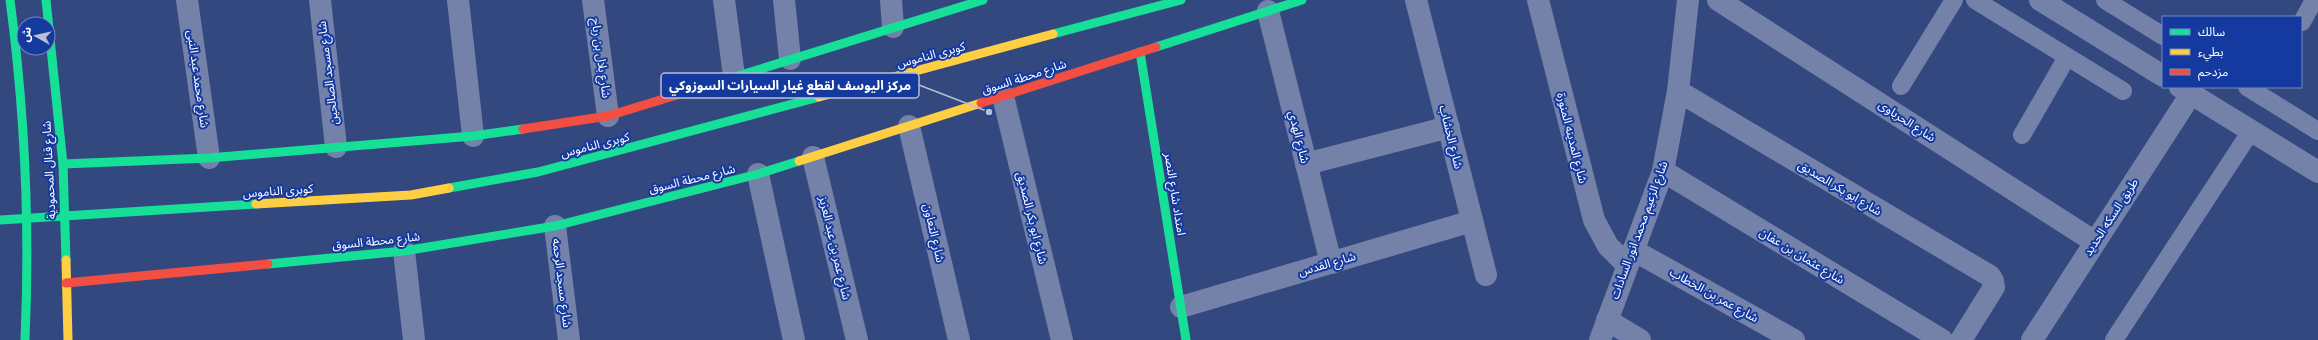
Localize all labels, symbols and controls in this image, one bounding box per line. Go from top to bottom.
north arrow [16,16,56,56]
legend [2162,16,2302,88]
street label: شارع بلال بن رباح [586,17,614,99]
street label: شارع مسجد الصالحين [315,20,343,126]
text: سالك [2198,25,2225,39]
text: ش [19,26,34,43]
street label: شارع محمد عبد النبى [182,29,212,129]
street label: كوبرى الناموس [895,39,968,71]
text: بطيء [2198,45,2224,62]
street label: شارع محطة السوق [980,57,1069,99]
text: مزدحم [2198,65,2228,81]
callout: مركز اليوسف لقطع غيار السيارات السوزوكي [661,73,919,98]
text: مركز اليوسف لقطع غيار السيارات السوزوكي [669,78,911,96]
street label: شارع المدينه المنورة [1552,91,1590,185]
street label: شارع الحرباوى [1875,97,1938,146]
street label: شارع الخشاب [1434,104,1466,171]
street label: شارع الهدي [1283,109,1312,165]
street label: شارع قنال المحمودية [39,120,61,220]
street label: كوبرى الناموس [559,129,632,160]
street label: امتداد شارع النصر [1159,151,1188,237]
street label: شارع ابو بكر الصديق [1795,158,1884,220]
street label: شارع الزعيم محمد انور السادات [1607,159,1672,302]
street label: شارع محطة السوق [647,162,737,198]
street label: شارع ابو بكر الصديق [1012,170,1050,266]
street label: طريق السكه الحديد [2081,176,2142,259]
street label: كوبرى الناموس [242,181,315,200]
street label: شارع عمر بن عبد العزيز [814,194,854,302]
street label: شارع التعاون [918,202,948,264]
street label: شارع عثمان بن عفان [1756,225,1847,289]
street label: شارع محطة السوق [331,229,421,255]
street label: شارع مسجد الرحمه [548,238,574,329]
street label: شارع القدس [1297,249,1358,281]
street label: شارع عمر بن الخطاب [1666,265,1761,327]

